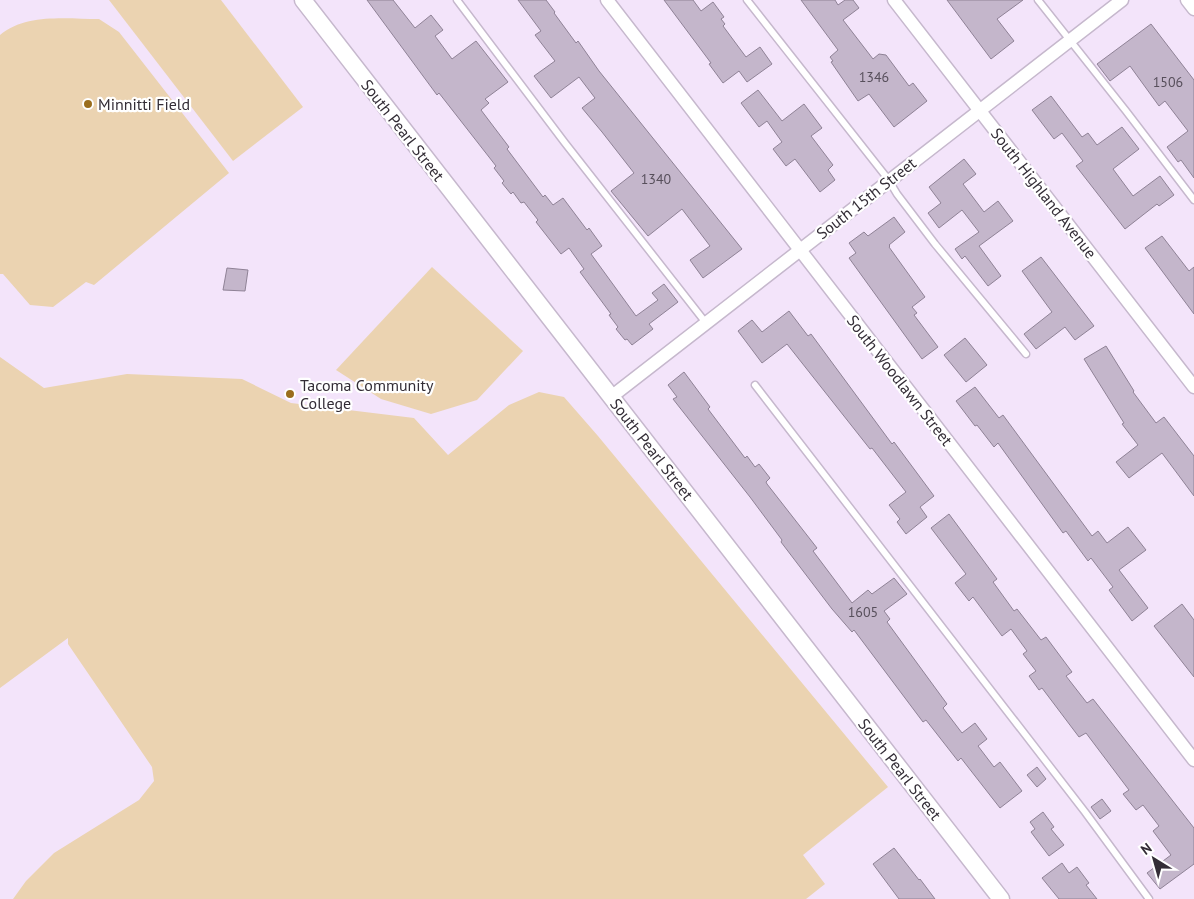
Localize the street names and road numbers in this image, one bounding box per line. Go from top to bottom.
street label: South Pearl Street [357,75,449,185]
street label: South Highland Avenue [987,124,1101,262]
street label: South 15th Street [812,153,920,243]
street label: South Woodlawn Street [843,311,958,450]
street label: South Pearl Street [606,394,698,504]
street label: South Pearl Street [854,714,946,824]

